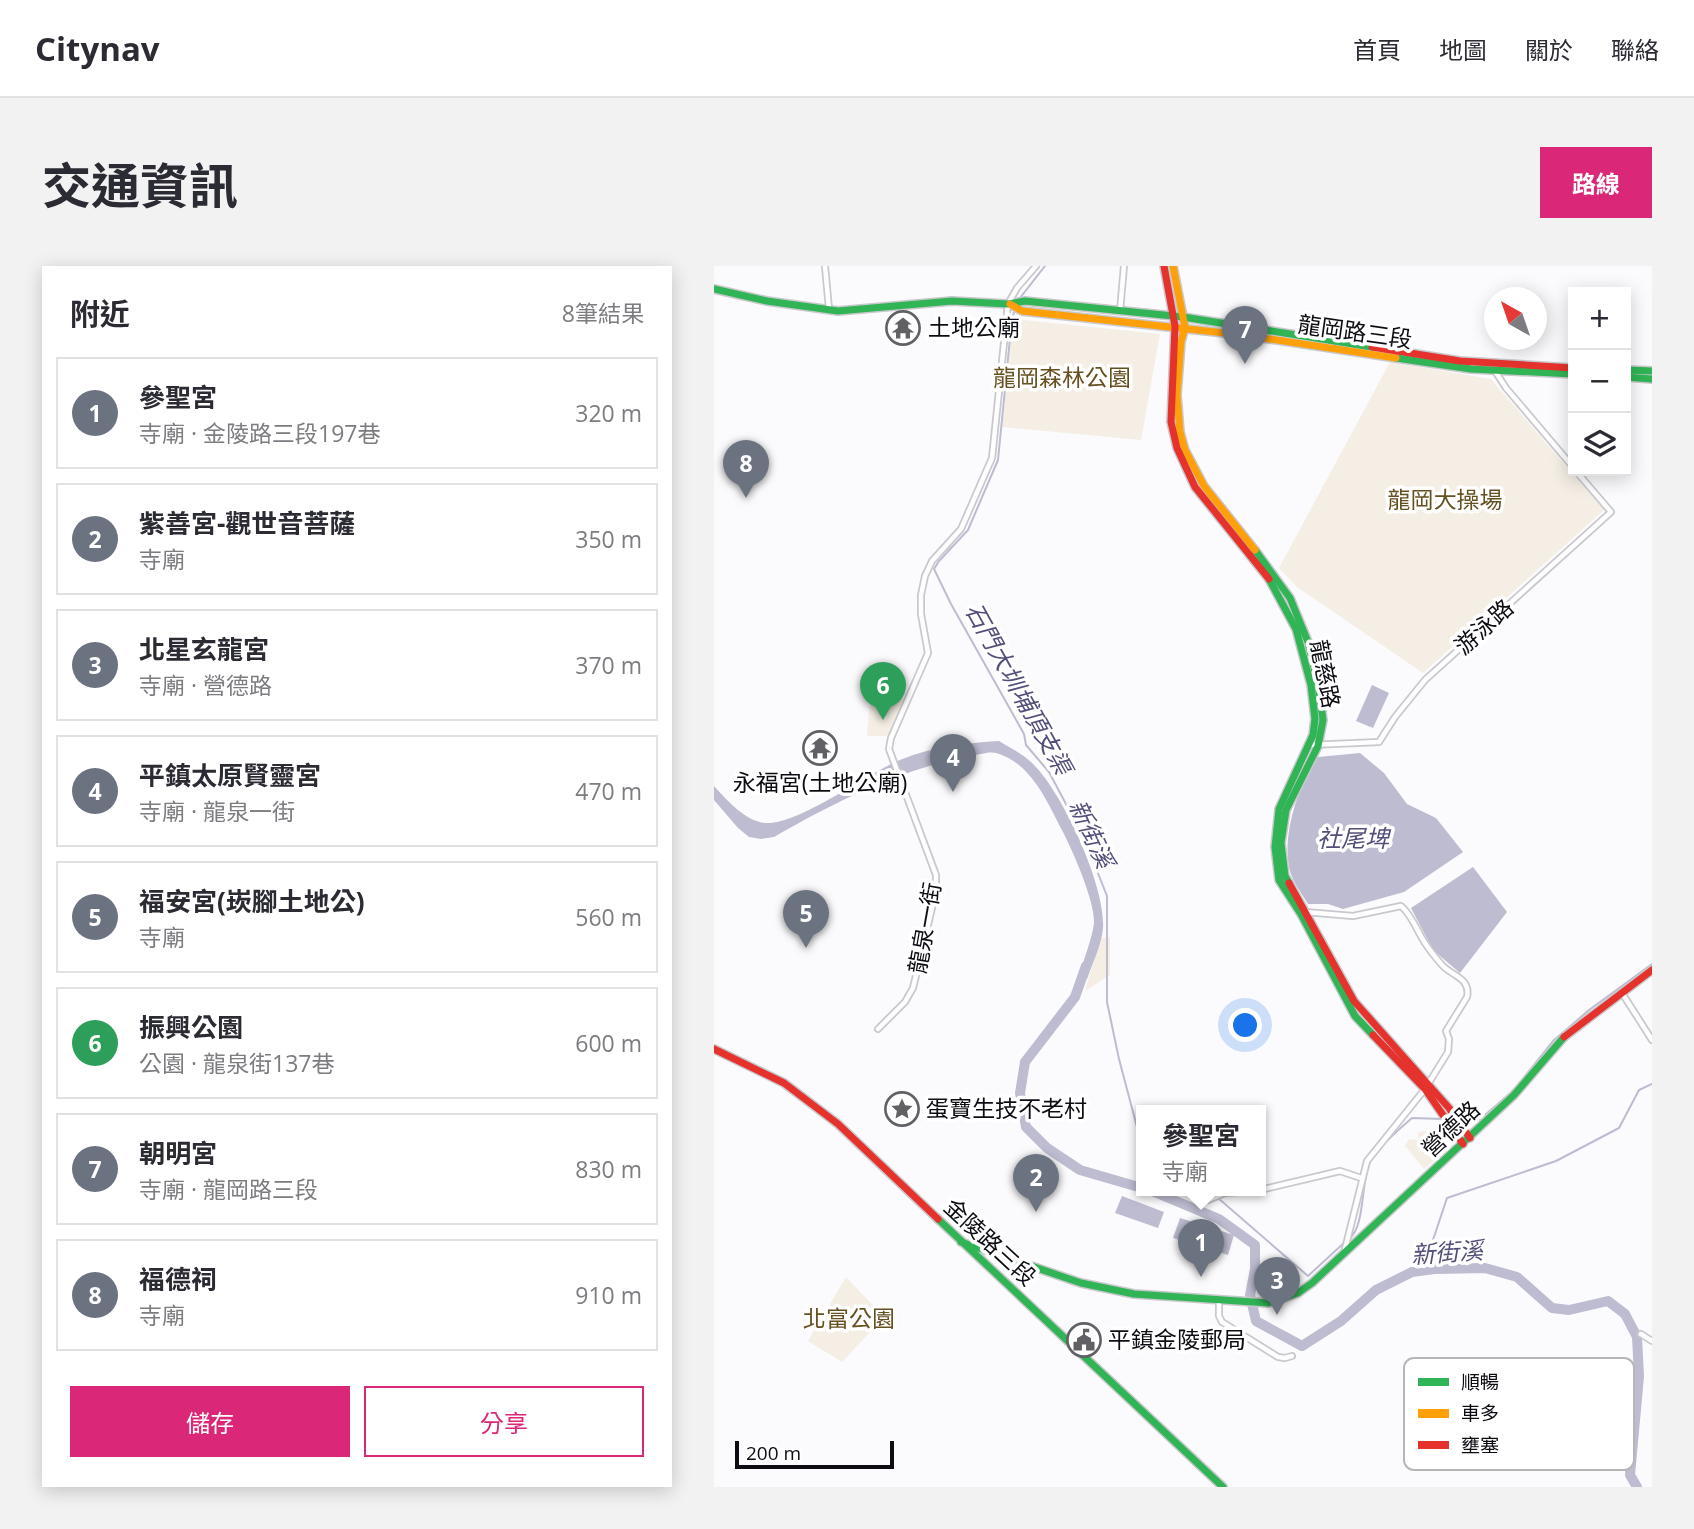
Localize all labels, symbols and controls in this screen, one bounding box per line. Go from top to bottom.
text: Citynav [35,26,160,71]
text: 首頁 [1353,33,1401,66]
text: 地圖 [1439,33,1487,66]
text: 關於 [1525,33,1573,66]
text: 聯絡 [1611,33,1659,66]
button: 路線 [1540,147,1652,218]
text: 交通資訊 [42,152,238,218]
north arrow [1484,287,1547,350]
map controls [1568,287,1631,476]
button: + [1568,287,1631,350]
text: 附近 [70,293,130,334]
text: 8筆結果 [562,297,644,329]
pin: 7 [1222,306,1268,364]
street label: 龍岡路三段 [1296,307,1414,355]
temple icon: 土地公廟 [884,309,922,347]
place label: 土地公廟 [928,311,1020,343]
button: − [1568,350,1631,413]
park label: 龍岡森林公園 [993,361,1131,393]
text: 參聖宮 [139,379,217,415]
text: 1 [88,397,102,429]
text: 320 m [575,397,642,429]
button: layers [1568,413,1631,476]
text: 寺廟 · 金陵路三段197巷 [139,417,380,449]
pin: 8 [723,440,769,498]
park label: 龍岡大操場 [1388,483,1503,515]
text: 紫善宮-觀世音菩薩 [139,505,355,541]
text: 2 [88,523,102,555]
text: 350 m [575,523,642,555]
text: 寺廟 [139,543,185,575]
street label: 游泳路 [1447,591,1520,661]
water label: 石門大圳埔頂支渠 [958,596,1082,783]
text: 北星玄龍宮 [139,631,269,667]
street label: 龍慈路 [1304,637,1348,711]
text: 3 [88,649,102,681]
text: 370 m [575,649,642,681]
pin: 6 [860,662,906,720]
text: 寺廟 · 營德路 [139,669,272,701]
temple icon: 永福宮(土地公廟) [801,729,839,767]
pin: 4 [930,734,976,792]
text: 平鎮太原賢靈宮 [139,757,321,793]
place label: 永福宮(土地公廟) [733,766,907,798]
text: 4 [88,775,102,807]
text: 470 m [575,775,642,807]
water label: 新街溪 [1062,794,1124,876]
text: 寺廟 · 龍泉一街 [139,795,295,827]
water label: 社尾埤 [1317,821,1392,854]
street label: 龍泉一街 [900,880,948,976]
text: 福安宮(崁腳土地公) [139,883,365,919]
pin: 5 [783,890,829,948]
text: 5 [88,901,102,933]
text: 560 m [575,901,642,933]
text: 寺廟 [139,921,185,953]
your location [1228,1008,1262,1042]
text: 振興公園 [139,1009,243,1045]
text: 6 [88,1027,102,1059]
text: 600 m [575,1027,642,1059]
text: 公園 · 龍泉街137巷 [139,1047,334,1079]
place icon: 蛋寶生技不老村 [883,1090,921,1128]
place label: 蛋寶生技不老村 [926,1092,1087,1124]
street label: 營德路 [1414,1093,1486,1163]
popup [1136,1105,1266,1196]
text: 參聖宮 [1162,1117,1240,1153]
text: 朝明宮 [139,1135,217,1171]
text: 7 [88,1153,102,1185]
text: 830 m [575,1153,642,1185]
pin: 2 [1013,1154,1059,1212]
text: 寺廟 [1162,1155,1208,1187]
text: 寺廟 · 龍岡路三段 [139,1173,318,1205]
street label: 金陵路三段 [938,1190,1044,1292]
pin: 1 [1178,1219,1224,1277]
water label: 新街溪 [1410,1232,1487,1270]
pin: 3 [1254,1257,1300,1315]
text: 福德祠 [139,1261,217,1297]
text: 8 [88,1279,102,1311]
text: 910 m [575,1279,642,1311]
text: 寺廟 [139,1299,185,1331]
park label: 北富公園 [803,1302,895,1334]
public building icon: 平鎮金陵郵局 [1065,1321,1103,1359]
place label: 平鎮金陵郵局 [1108,1323,1246,1355]
legend [1404,1358,1634,1470]
text: 順暢 [1461,1369,1499,1395]
button: 儲存 [70,1386,350,1457]
button: 分享 [364,1386,644,1457]
text: 車多 [1461,1400,1499,1426]
text: 壅塞 [1461,1432,1499,1458]
scale bar [735,1438,894,1470]
text: 200 m [746,1440,801,1466]

